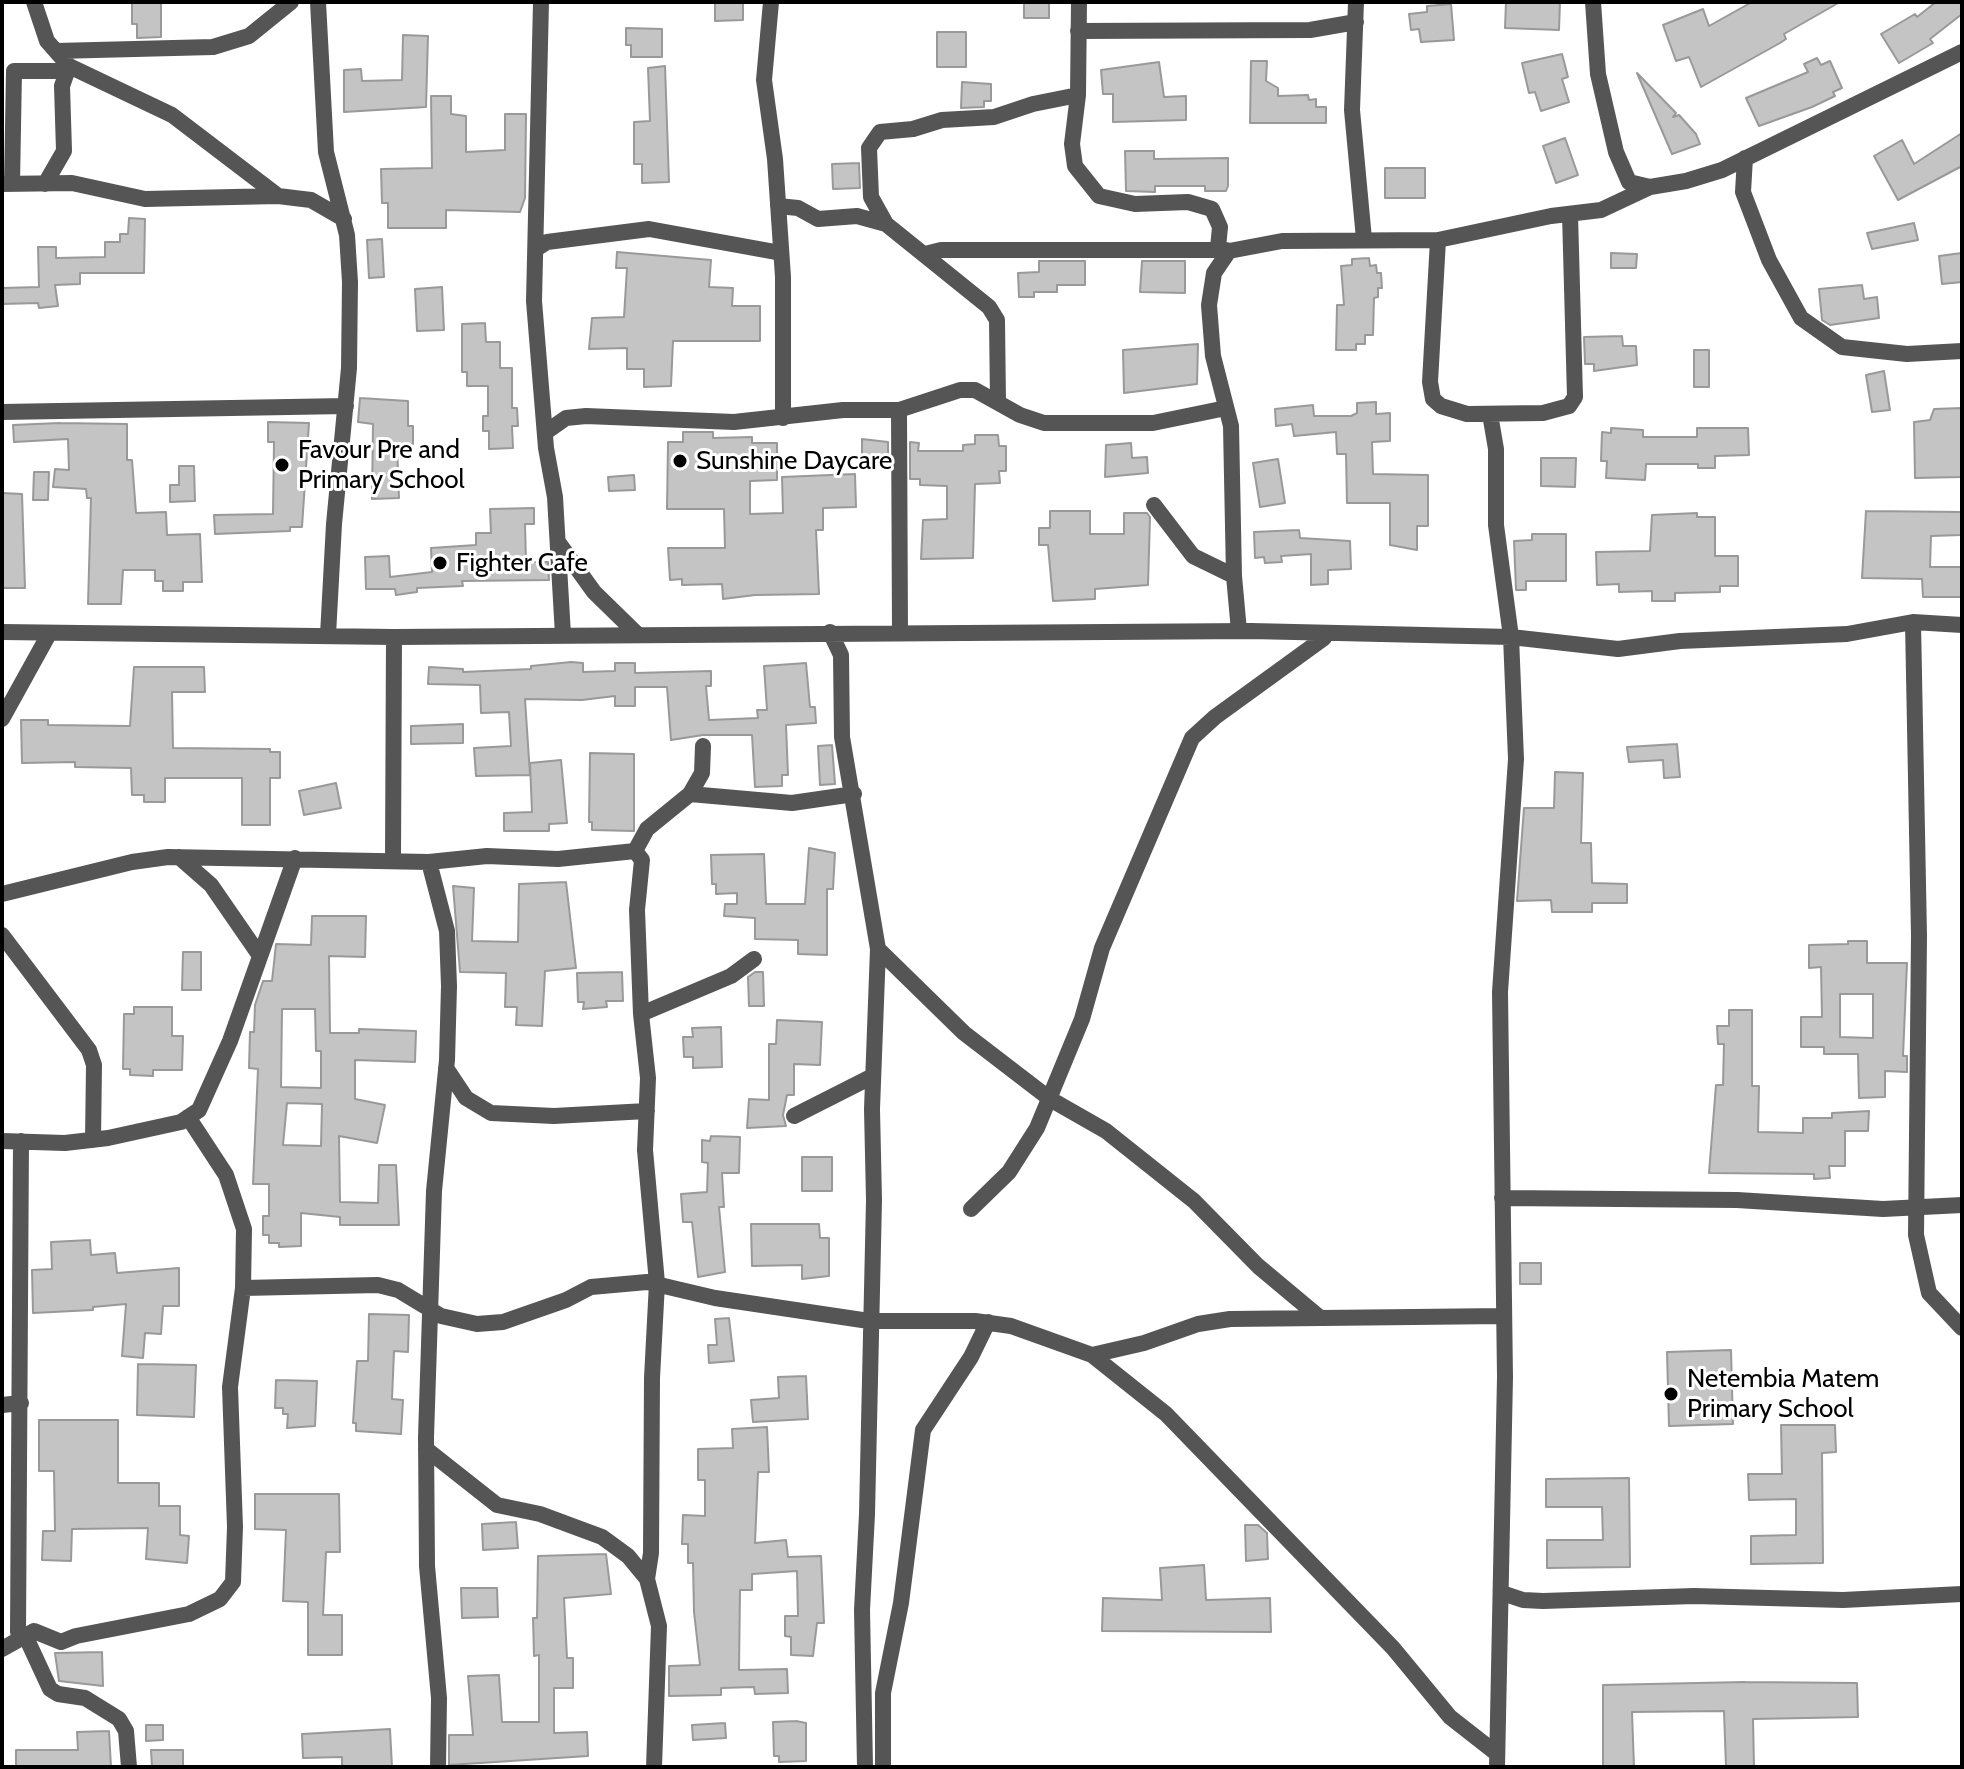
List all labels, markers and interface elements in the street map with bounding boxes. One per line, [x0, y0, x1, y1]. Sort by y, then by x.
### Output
place label: Favour Pre and Primary School [298, 434, 465, 496]
place label: Sunshine Daycare [696, 445, 892, 477]
marker: Sunshine Daycare [671, 452, 689, 470]
marker: Favour Pre and Primary School [273, 456, 291, 474]
place label: Fighter Cafe [456, 547, 588, 579]
marker: Fighter Cafe [431, 554, 449, 572]
place label: Netembia Matem Primary School [1687, 1363, 1879, 1424]
marker: Netembia Matem Primary School [1662, 1385, 1680, 1403]

